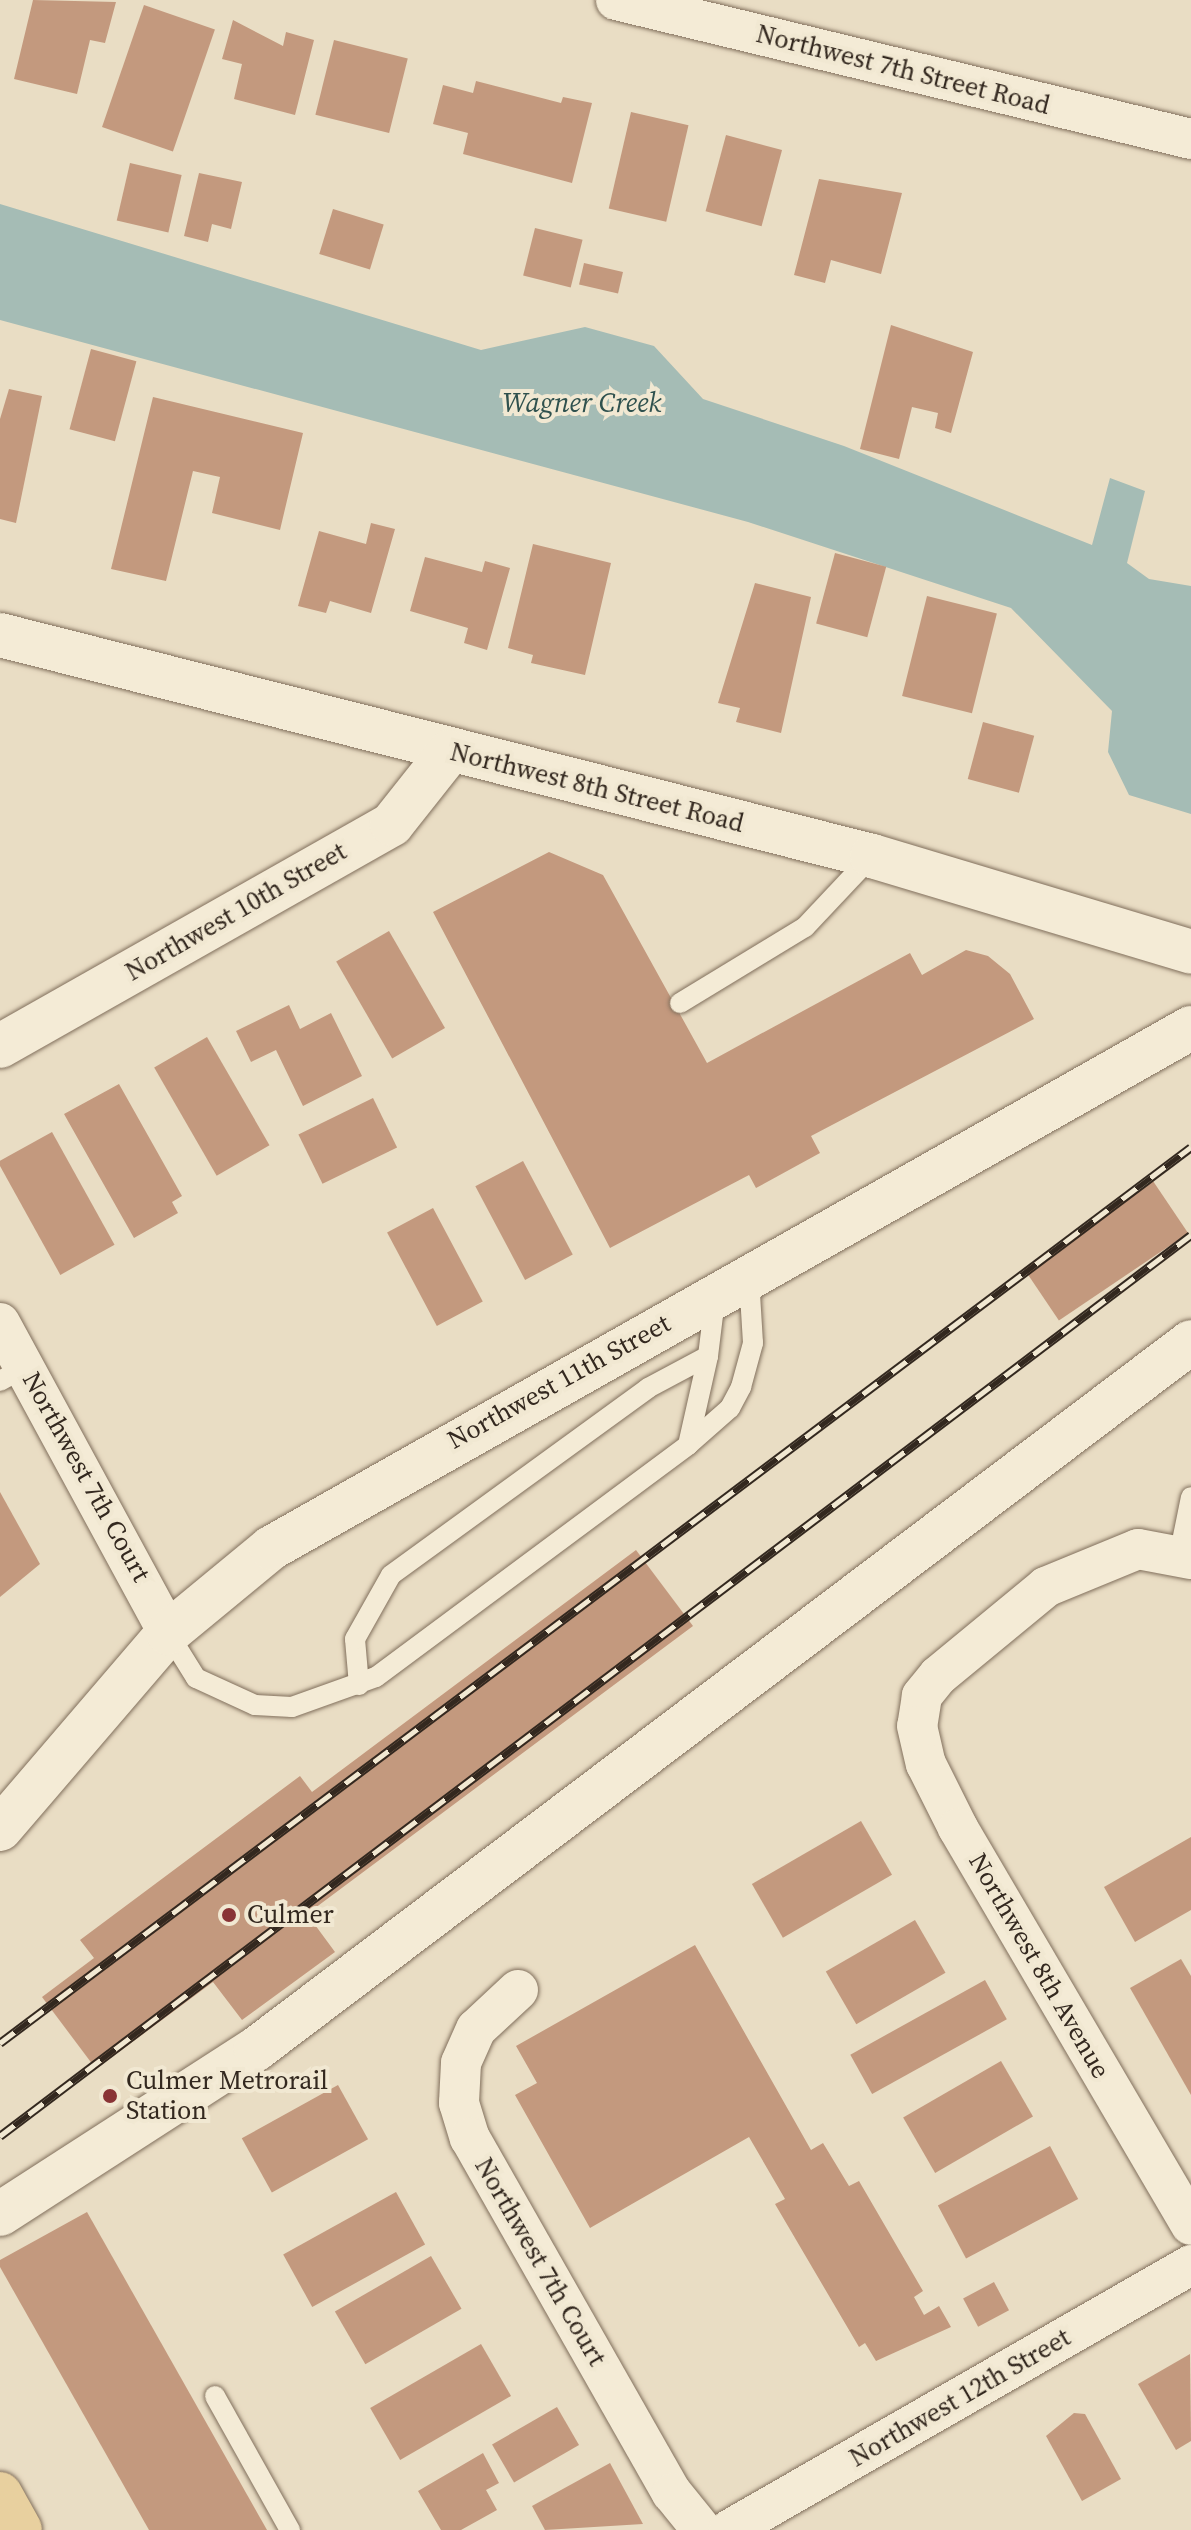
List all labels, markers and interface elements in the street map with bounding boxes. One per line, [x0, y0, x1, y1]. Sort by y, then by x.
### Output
street label: Northwest 7th Street Road [753, 18, 1053, 122]
water label: Wagner Creek [503, 385, 661, 419]
street label: Northwest 8th Street Road [447, 736, 747, 840]
street label: Northwest 10th Street [120, 836, 352, 988]
street label: Northwest 11th Street [442, 1308, 676, 1456]
street label: Northwest 7th Court [15, 1367, 157, 1587]
street label: Northwest 8th Avenue [962, 1848, 1116, 2084]
place label: Culmer [247, 1899, 334, 1931]
marker: Culmer [218, 1904, 240, 1926]
place label: Culmer Metrorail Station [126, 2065, 328, 2126]
marker: Culmer Metrorail Station [101, 2087, 119, 2105]
street label: Northwest 7th Court [468, 2152, 612, 2372]
street label: Northwest 12th Street [844, 2322, 1076, 2474]

